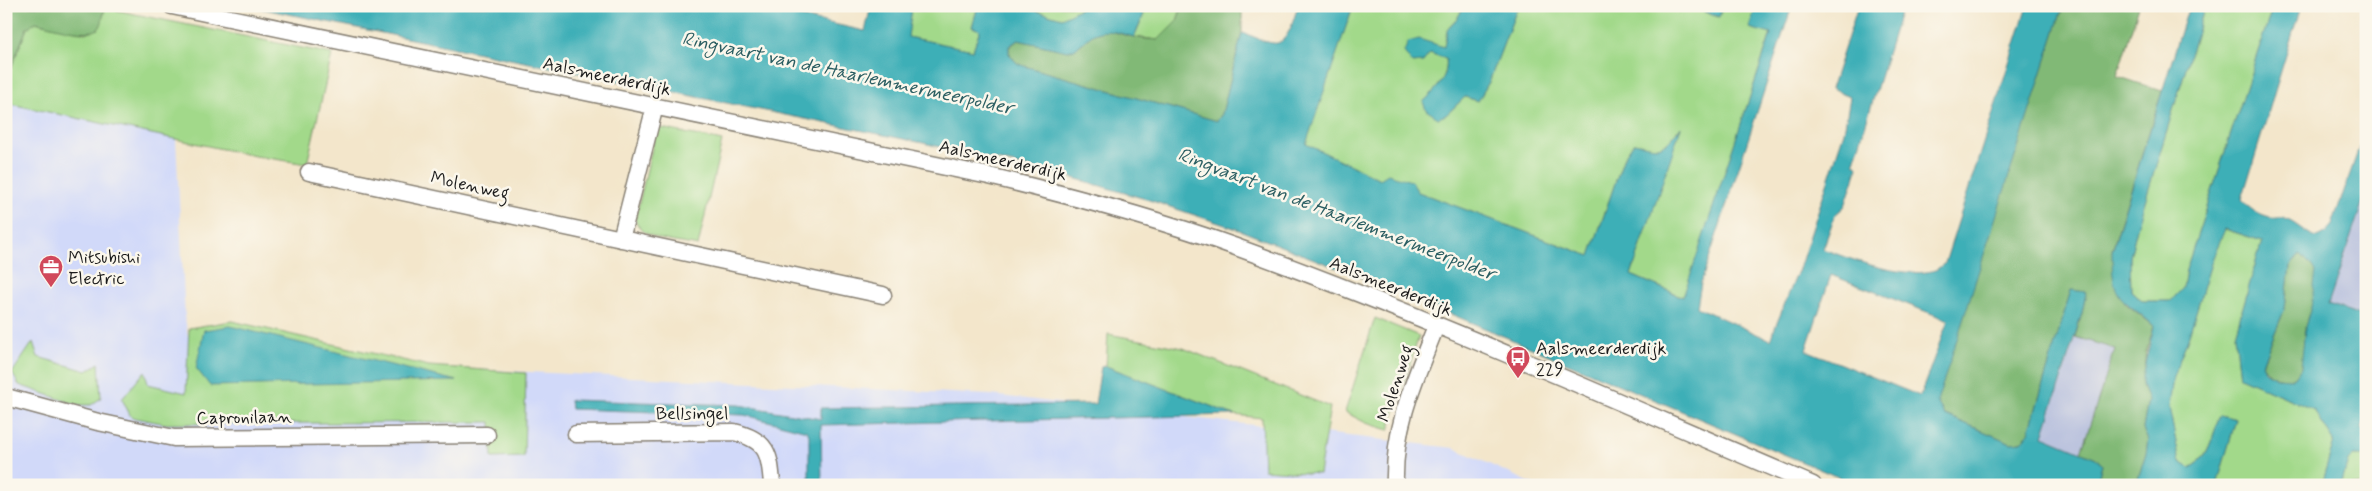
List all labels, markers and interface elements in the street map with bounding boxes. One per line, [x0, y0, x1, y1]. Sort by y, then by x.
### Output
water label: Ringvaart van de Haarlemmermeerpolder [679, 26, 1019, 123]
street label: Aalsmeerderdijk [540, 52, 673, 102]
street label: Aalsmeerderdijk [936, 135, 1069, 187]
water label: Ringvaart van de Haarlemmermeerpolder [1174, 142, 1502, 290]
street label: Molenweg [428, 166, 511, 208]
place label: Mitsubishi Electric [68, 246, 140, 291]
street label: Aalsmeerderdijk [1326, 251, 1456, 323]
office icon: Mitsubishi Electric [38, 254, 64, 288]
place label: Aalsmeerderdijk 229 [1536, 337, 1667, 382]
street label: Molenweg [1372, 342, 1422, 426]
bus stop icon: Aalsmeerderdijk 229 [1505, 345, 1531, 379]
street label: Bellsingel [656, 402, 728, 427]
street label: Capronilaan [196, 405, 292, 431]

